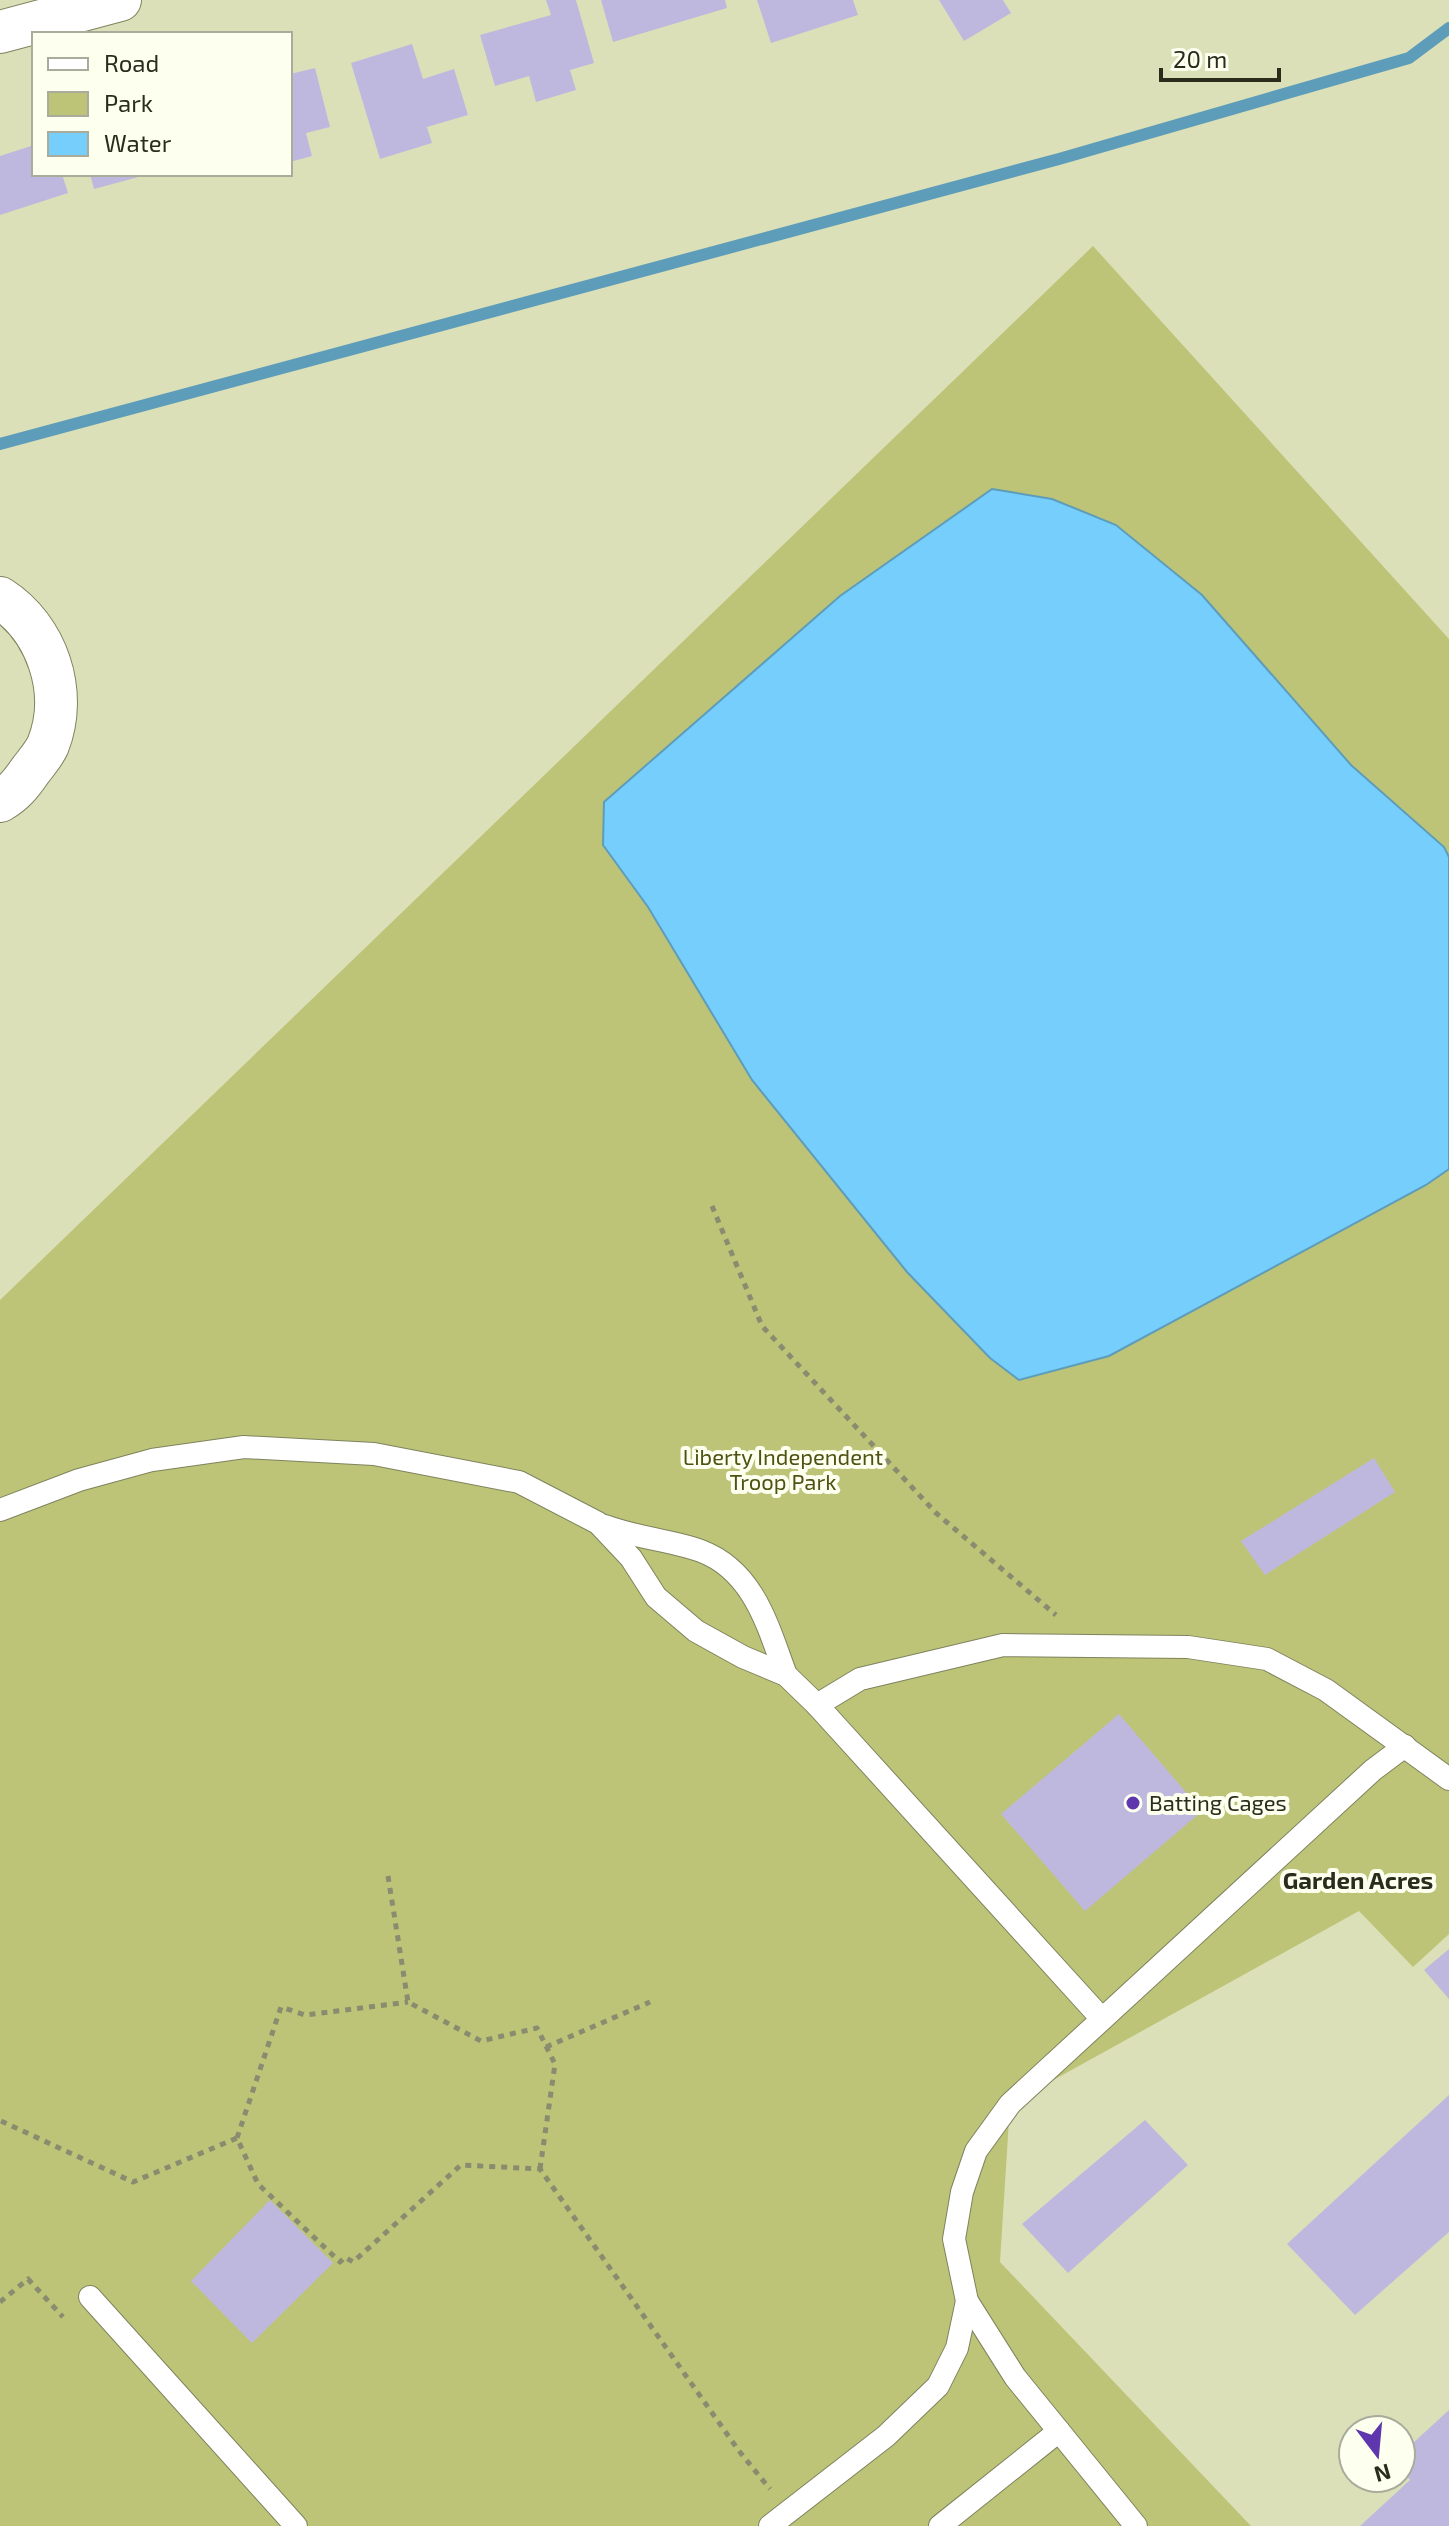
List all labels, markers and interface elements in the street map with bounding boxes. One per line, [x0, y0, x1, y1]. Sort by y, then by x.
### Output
legend [32, 32, 292, 176]
scale bar [1161, 32, 1279, 82]
text: 20 m [1173, 44, 1227, 73]
text: Road [104, 48, 159, 77]
text: Park [104, 88, 153, 117]
text: Water [104, 128, 172, 157]
park label: Liberty Independent Troop Park [683, 1443, 883, 1494]
place label: Batting Cages [1149, 1789, 1287, 1815]
marker: Batting Cages [1124, 1794, 1142, 1812]
district label: Garden Acres [1283, 1865, 1433, 1894]
north arrow [1337, 2414, 1417, 2494]
text: N [1372, 2460, 1394, 2489]

